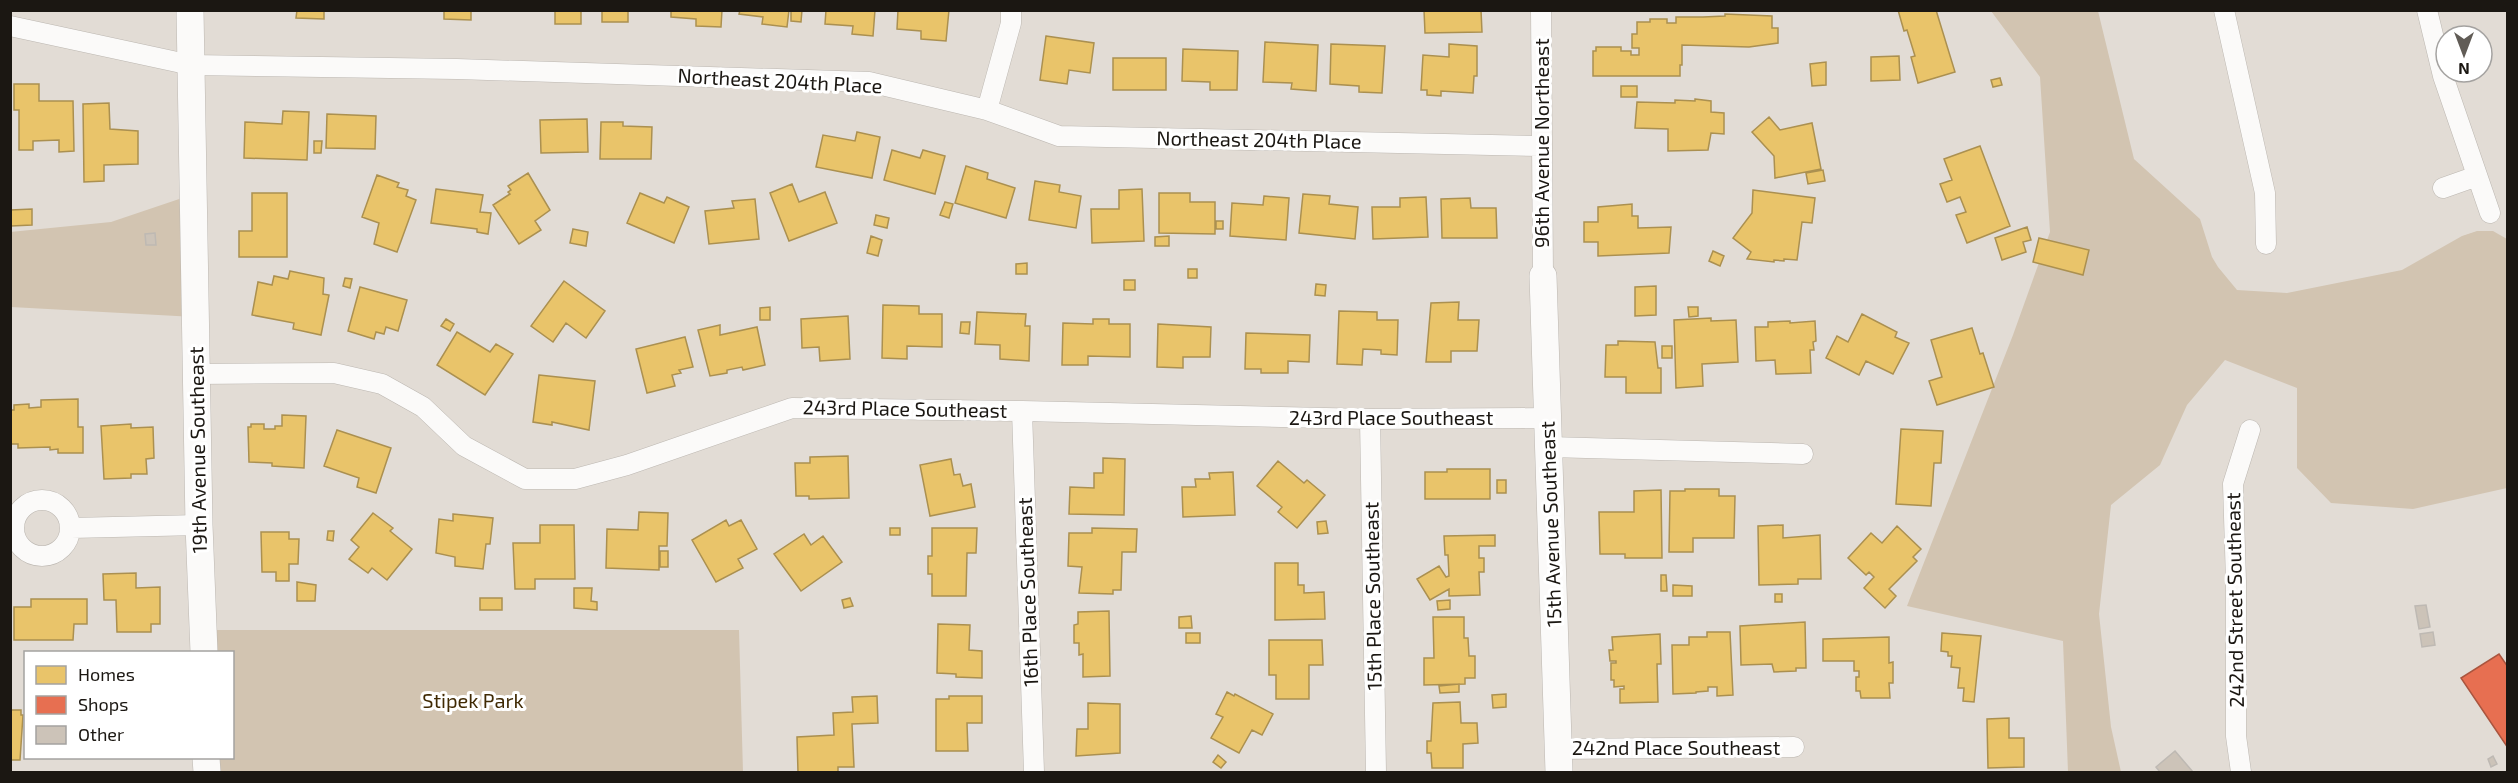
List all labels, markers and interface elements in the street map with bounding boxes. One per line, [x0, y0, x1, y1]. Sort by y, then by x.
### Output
north arrow [2434, 24, 2494, 84]
street label: 96th Avenue Northeast [1529, 38, 1553, 248]
text: N [2458, 60, 2470, 79]
street label: Northeast 204th Place [677, 63, 883, 97]
street label: Northeast 204th Place [1156, 125, 1362, 153]
street label: 19th Avenue Southeast [183, 346, 211, 554]
street label: 243rd Place Southeast [802, 394, 1008, 422]
street label: 243rd Place Southeast [1289, 405, 1494, 429]
street label: 15th Avenue Southeast [1534, 420, 1566, 627]
street label: 242nd Street Southeast [2220, 492, 2248, 708]
street label: 16th Place Southeast [1012, 497, 1042, 687]
street label: 15th Place Southeast [1358, 501, 1386, 691]
legend [24, 651, 234, 759]
text: Homes [78, 663, 135, 685]
park label: Stipek Park [422, 688, 524, 712]
text: Shops [78, 693, 128, 715]
text: Other [78, 723, 124, 745]
street label: 242nd Place Southeast [1572, 735, 1781, 759]

